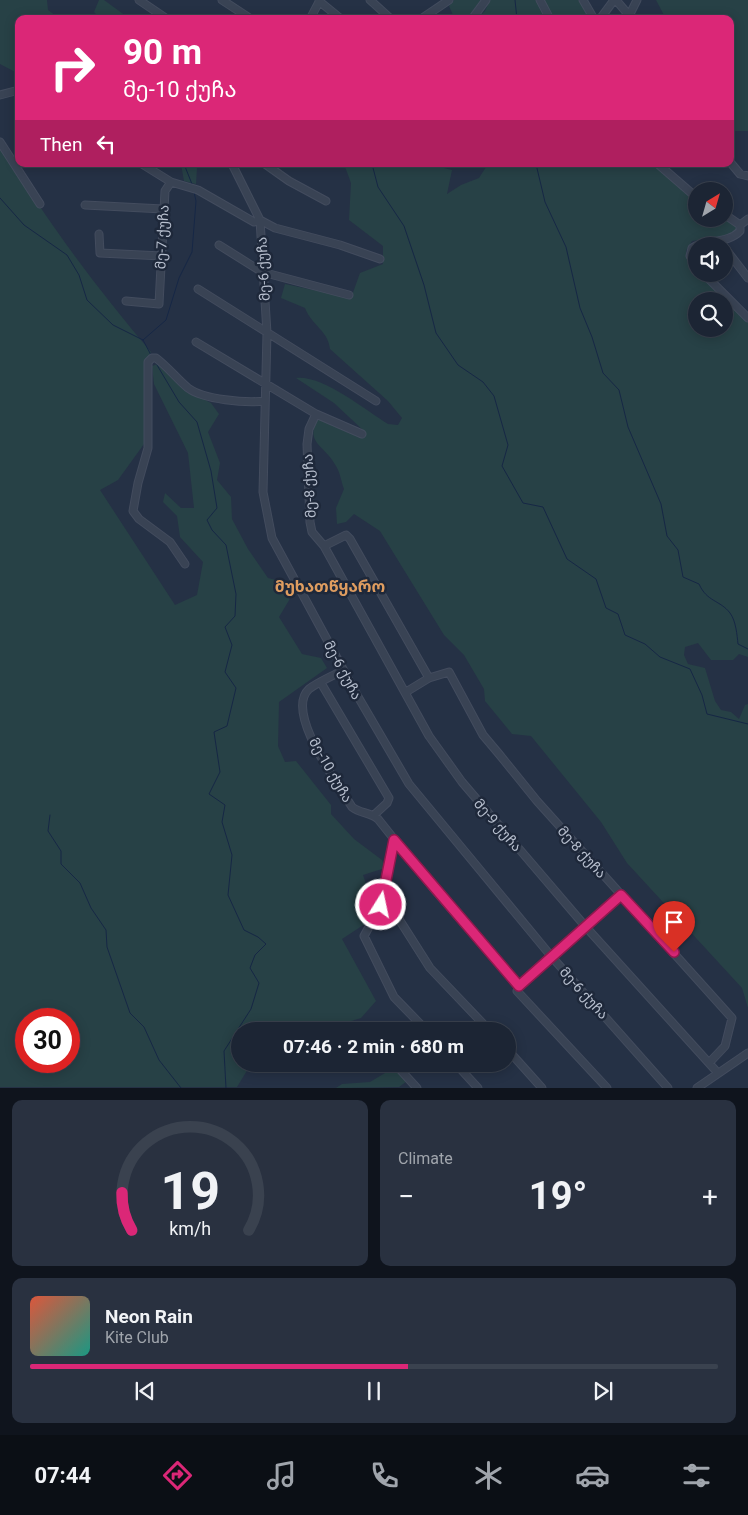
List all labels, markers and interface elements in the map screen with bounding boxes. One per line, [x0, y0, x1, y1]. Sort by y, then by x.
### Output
text: 90 m [123, 32, 202, 73]
icon: right [40, 35, 105, 100]
text: მე-10 ქუჩა [123, 77, 236, 102]
icon: left [92, 130, 120, 158]
text: Then [40, 133, 82, 156]
north arrow [688, 182, 732, 228]
map controls [688, 182, 733, 337]
street label: მე-7 ქუჩა [152, 204, 173, 270]
street label: მე-6 ქუჩა [253, 236, 274, 302]
button: sound [688, 237, 733, 282]
button: search [688, 292, 733, 337]
street label: მე-8 ქუჩა [299, 453, 320, 519]
district label: მუხათწყარო [275, 577, 385, 596]
street label: მე-6 ქუჩა [320, 638, 365, 703]
street label: მე-10 ქუჩა [305, 735, 356, 806]
street label: მე-9 ქუჩა [470, 795, 525, 855]
street label: მე-8 ქუჩა [554, 823, 609, 882]
position arrow [354, 878, 406, 930]
pin [653, 901, 695, 952]
icon: arrive [660, 908, 688, 936]
street label: მე-6 ქუჩა [556, 964, 611, 1023]
speed limit sign: 30 [15, 1008, 80, 1073]
text: 07:46 · 2 min · 680 m [283, 1035, 464, 1058]
text: Climate [398, 1149, 453, 1168]
text: 19 [160, 1161, 220, 1222]
text: 19° [529, 1174, 587, 1218]
text: − [398, 1180, 414, 1213]
text: + [702, 1180, 718, 1213]
text: km/h [169, 1218, 211, 1239]
text: Neon Rain [105, 1305, 193, 1328]
text: Kite Club [105, 1328, 169, 1347]
icon: previous [131, 1377, 159, 1405]
icon: pause [360, 1377, 388, 1405]
icon: next [589, 1377, 617, 1405]
icon: directions [160, 1458, 195, 1493]
icon: music [264, 1458, 299, 1493]
icon: phone [367, 1458, 402, 1493]
icon: climate [471, 1458, 506, 1493]
icon: car [575, 1458, 610, 1493]
icon: filters [679, 1458, 714, 1493]
text: 07:44 [34, 1463, 91, 1488]

